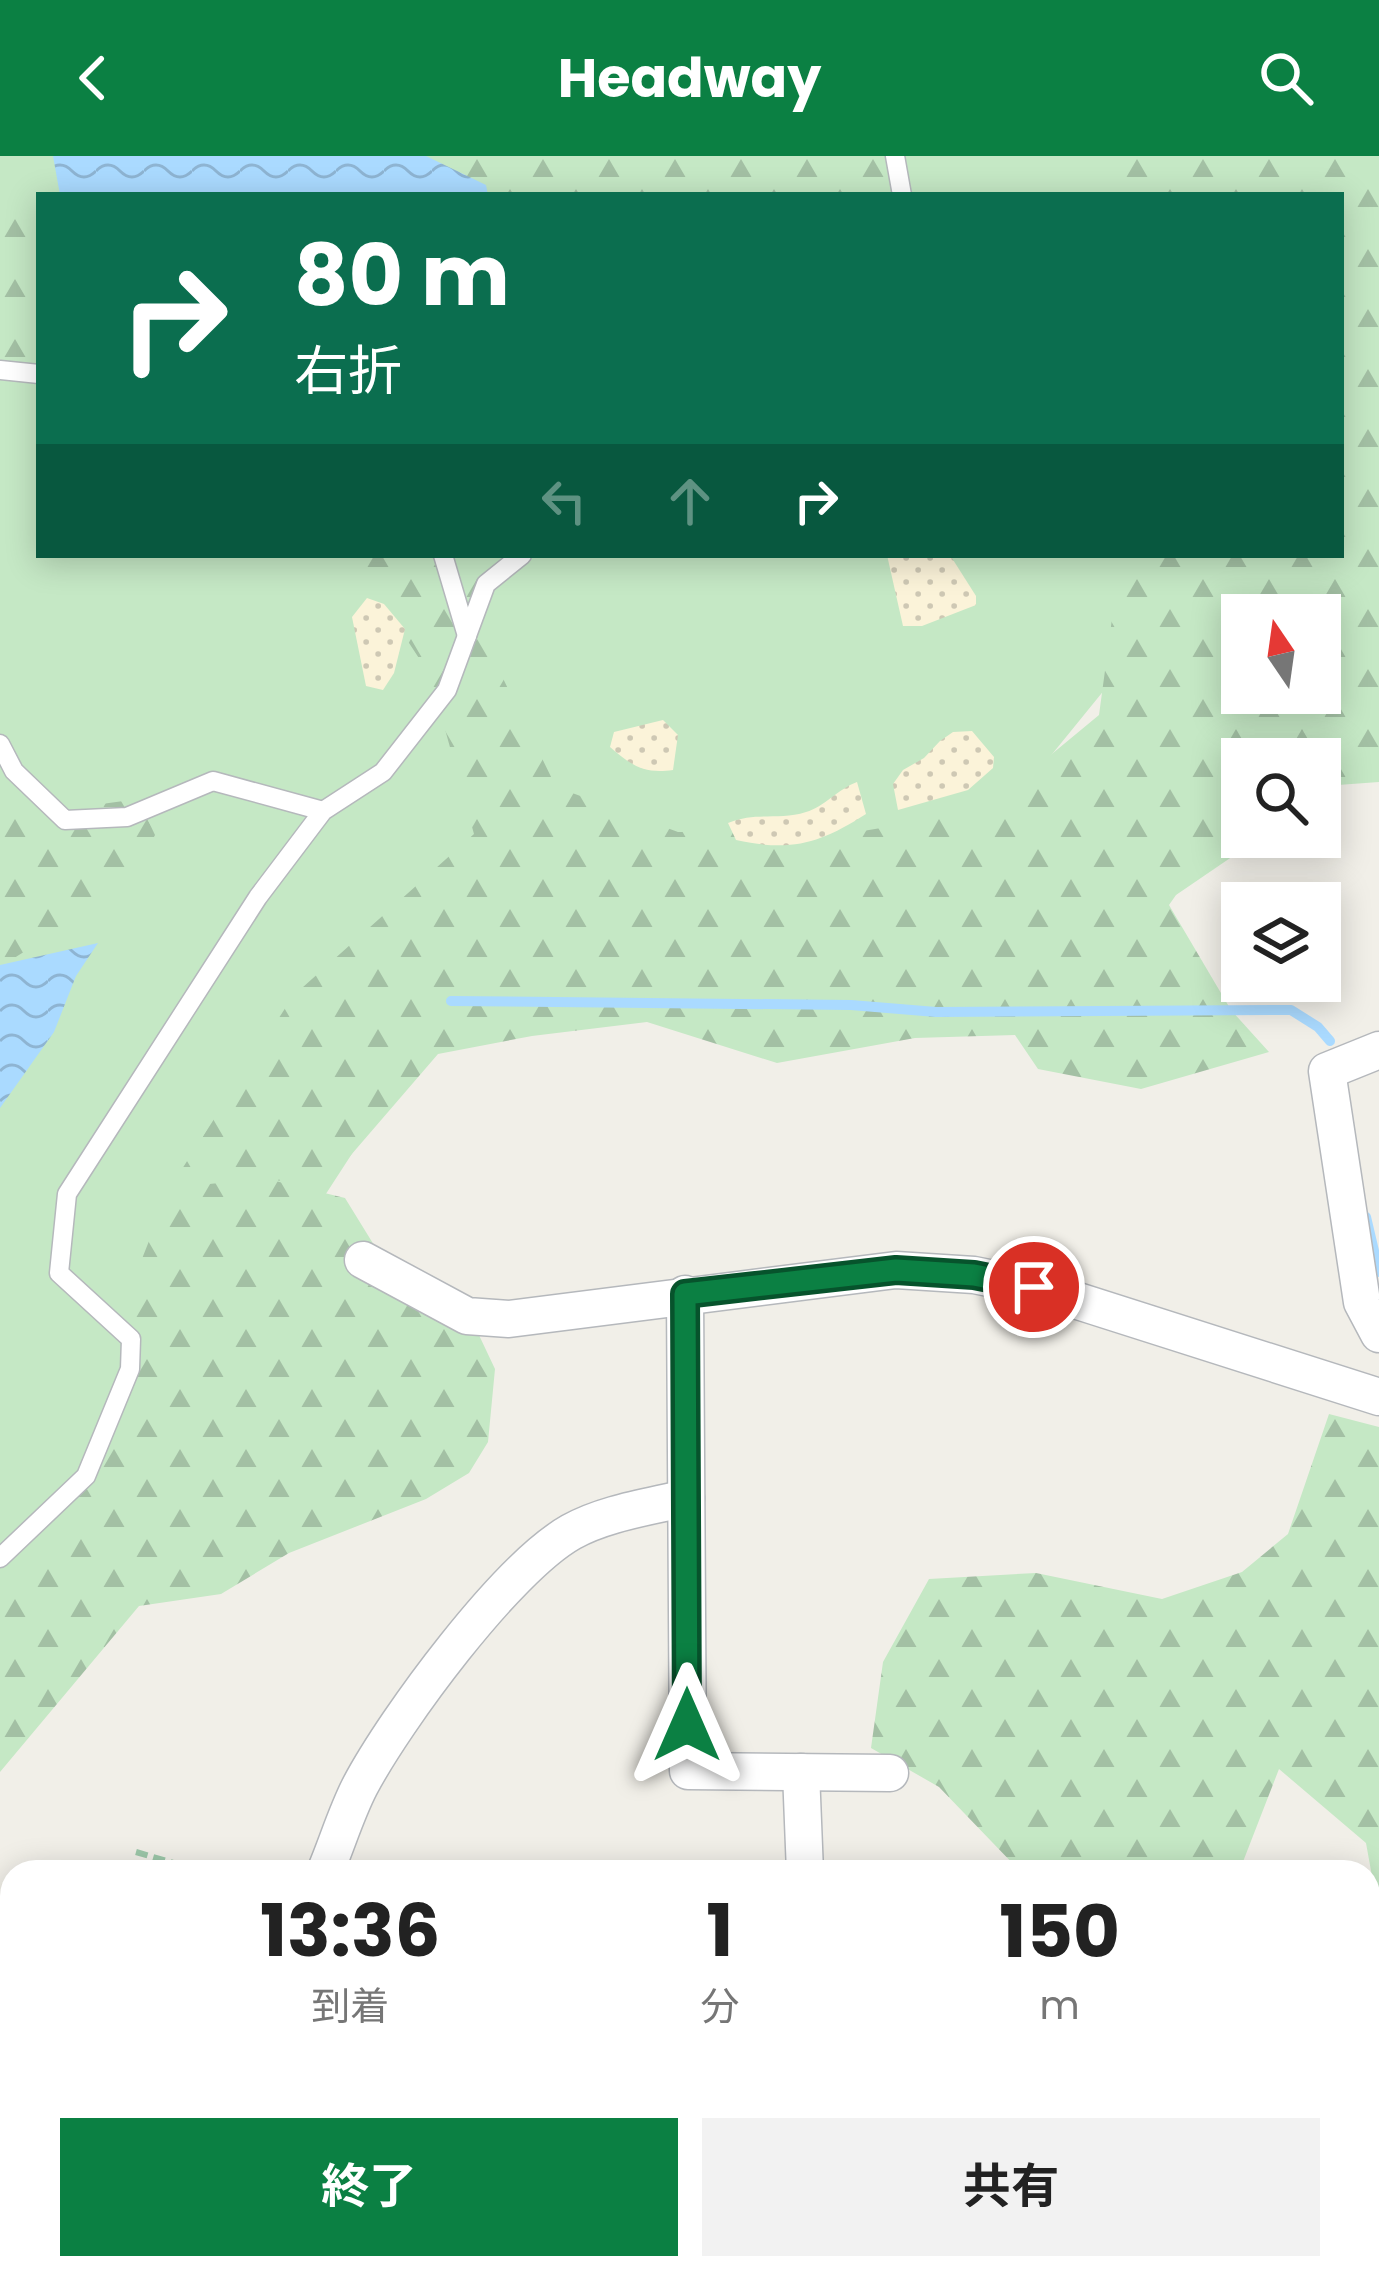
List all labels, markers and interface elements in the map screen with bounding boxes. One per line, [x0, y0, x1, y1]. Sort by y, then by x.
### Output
text: Headway [558, 40, 821, 116]
icon: back [60, 45, 126, 111]
icon: search [1253, 45, 1319, 111]
text: 80 m [294, 217, 510, 334]
icon: right [96, 240, 252, 396]
text: 右折 [294, 333, 402, 409]
icon: left [531, 468, 597, 534]
icon: ahead [657, 468, 723, 534]
icon: right [783, 468, 849, 534]
north arrow [1221, 594, 1341, 714]
map controls [1221, 594, 1341, 1002]
button: search [1221, 738, 1341, 858]
button: layers [1221, 882, 1341, 1002]
pin [983, 1236, 1085, 1338]
icon: arrive [1001, 1254, 1067, 1320]
position arrow [624, 1662, 750, 1788]
text: 13:36 [260, 1880, 440, 1981]
text: 1 [706, 1880, 733, 1981]
text: 150 [999, 1881, 1120, 1982]
text: m [1040, 1978, 1080, 2033]
text: 到着 [311, 1979, 389, 2034]
text: 分 [700, 1979, 739, 2034]
button: 終了 [60, 2118, 678, 2256]
button: 共有 [702, 2118, 1320, 2256]

